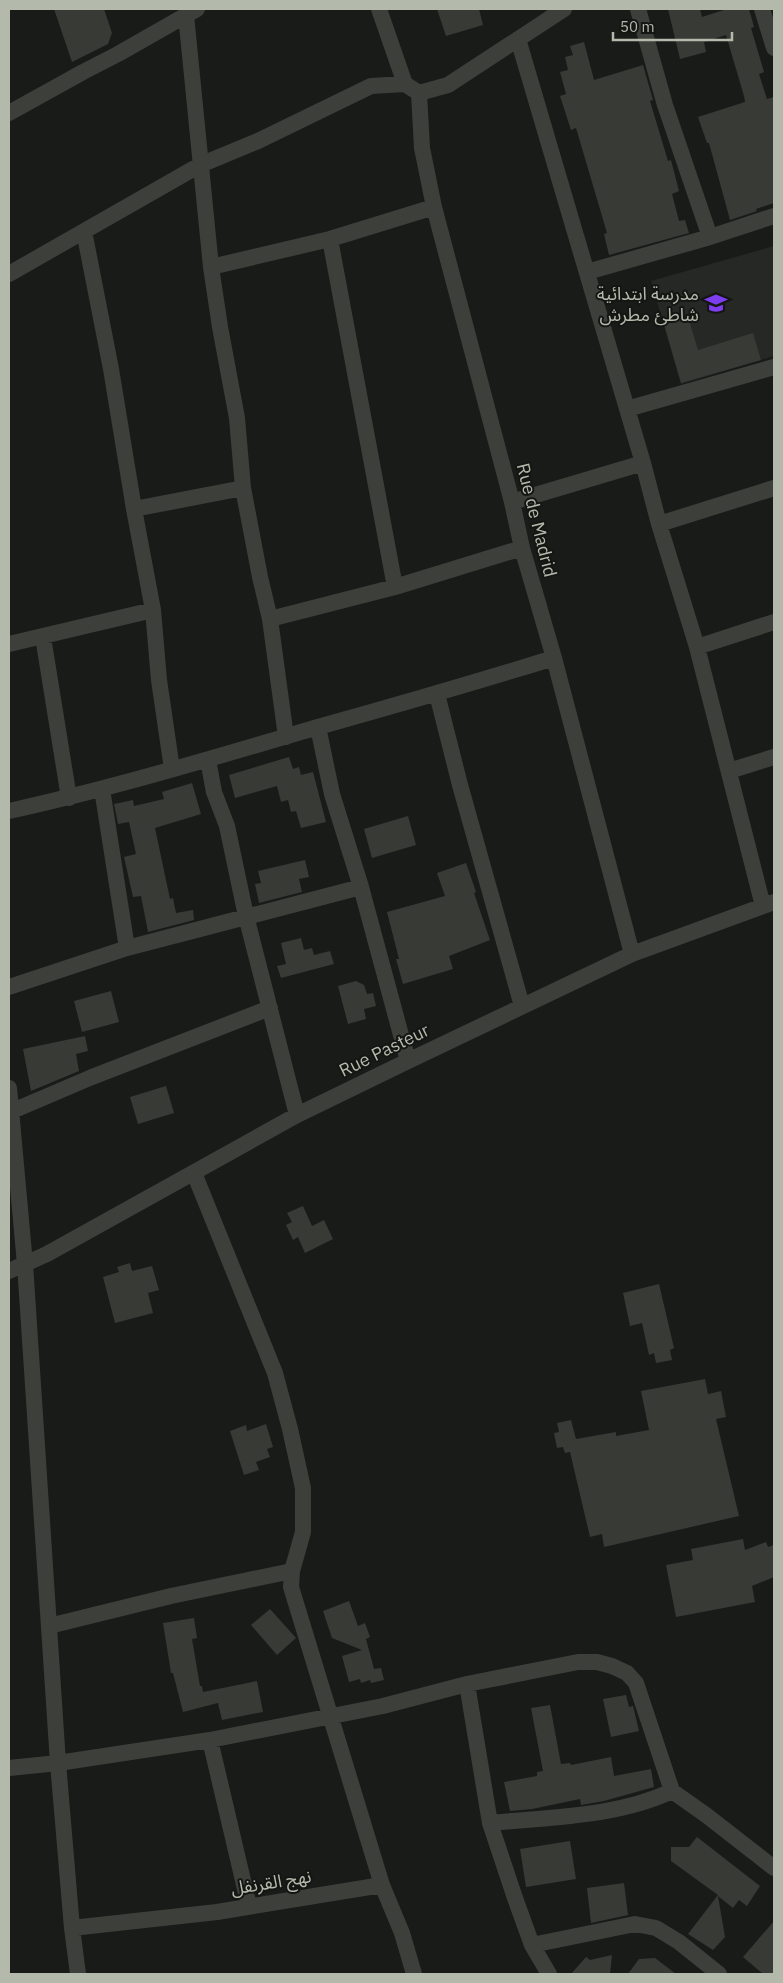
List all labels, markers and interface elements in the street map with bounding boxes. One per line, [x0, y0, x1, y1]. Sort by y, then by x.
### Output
scale bar [613, 10, 732, 42]
text: 50 m [620, 17, 655, 36]
place label: مدرسة ابتدائية شاطئ مطرش [597, 282, 699, 326]
school or university icon: مدرسة ابتدائية شاطئ مطرش [703, 290, 729, 316]
street label: Rue de Madrid [512, 461, 562, 579]
street label: Rue Pasteur [335, 1018, 433, 1082]
street label: نهج القرنفل [229, 1864, 313, 1902]

